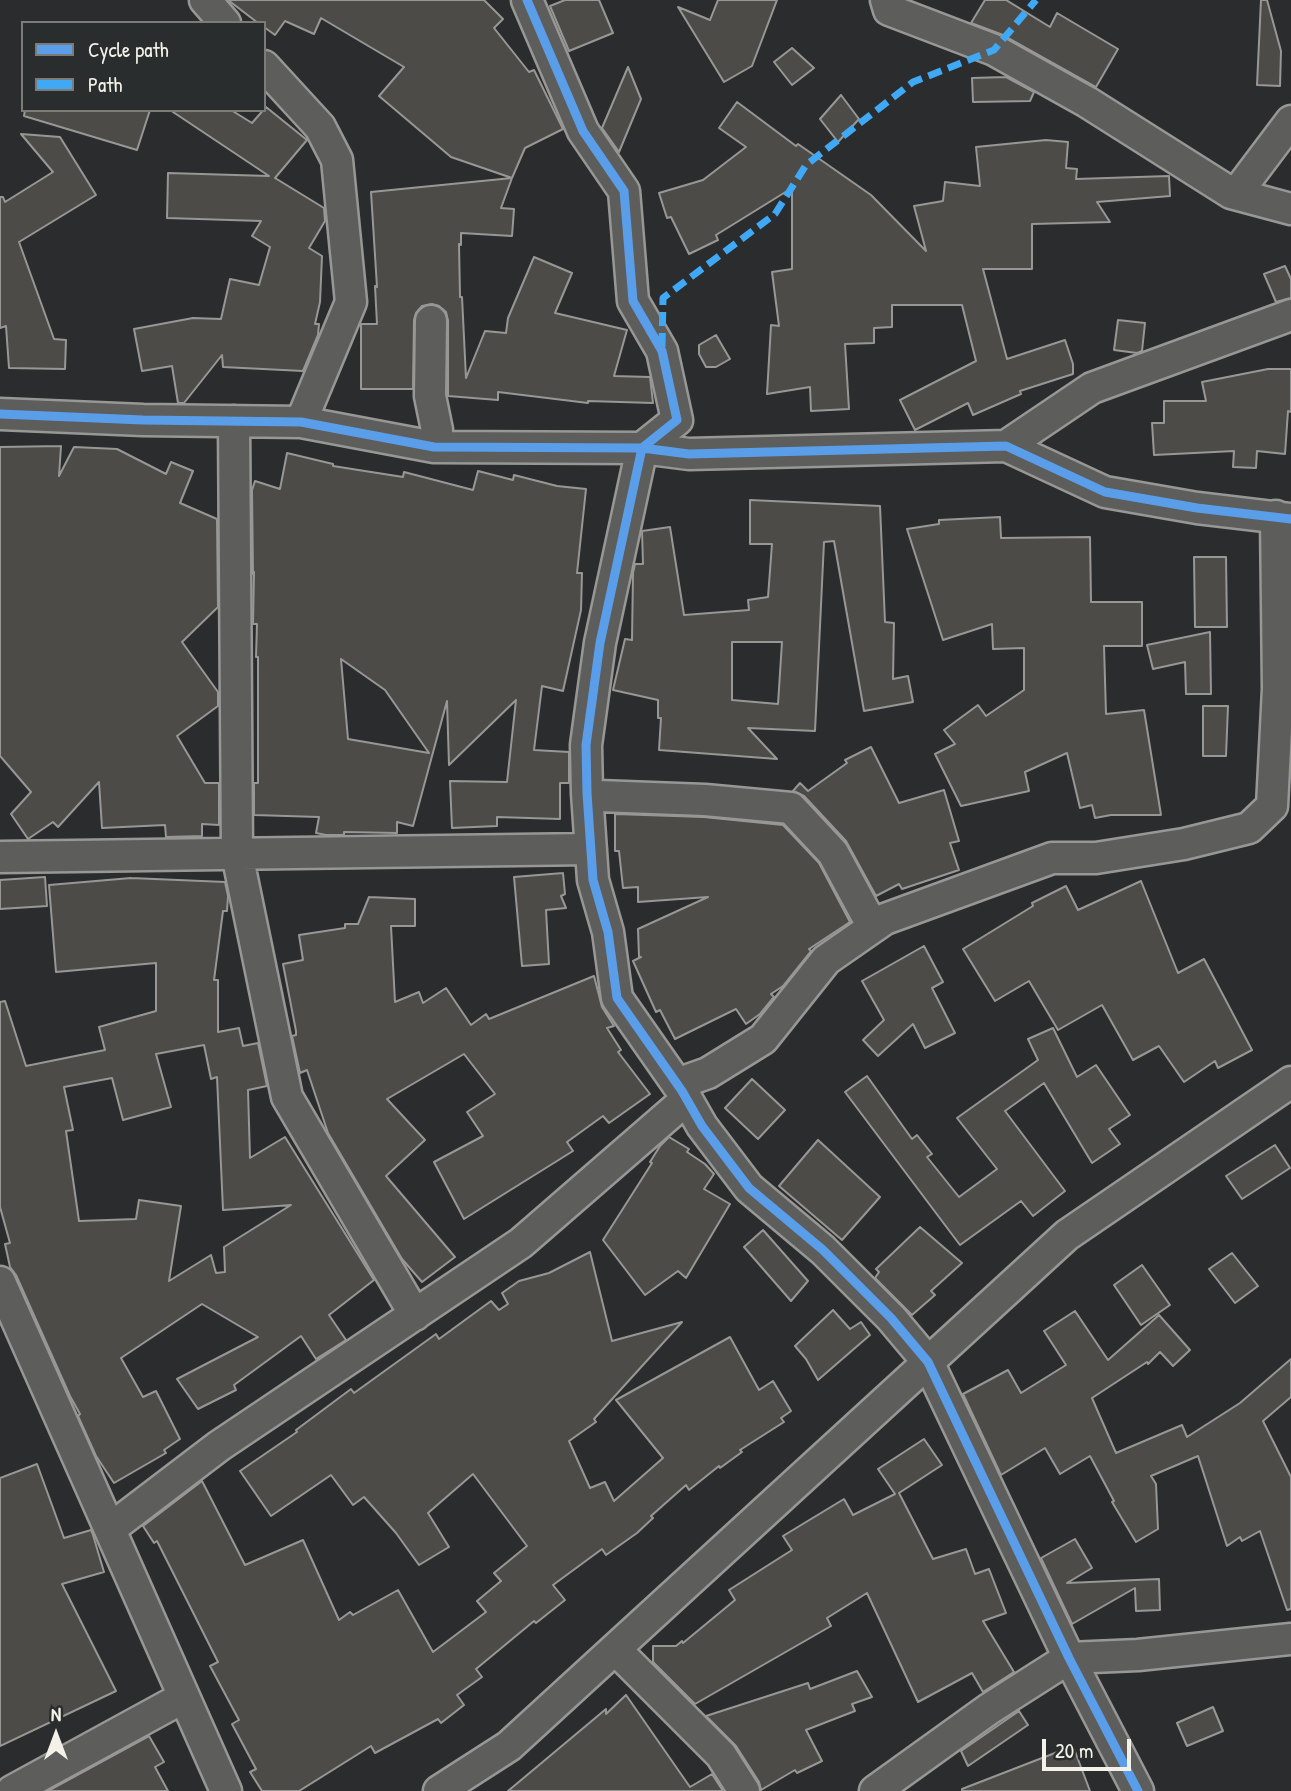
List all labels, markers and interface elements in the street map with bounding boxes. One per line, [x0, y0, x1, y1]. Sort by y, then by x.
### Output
legend [21, 21, 266, 112]
text: Cycle path [88, 35, 169, 64]
text: Path [88, 70, 122, 99]
north arrow [21, 1700, 91, 1770]
text: N [51, 1701, 61, 1727]
scale bar [1046, 1724, 1135, 1768]
text: 20 m [1055, 1736, 1093, 1765]

